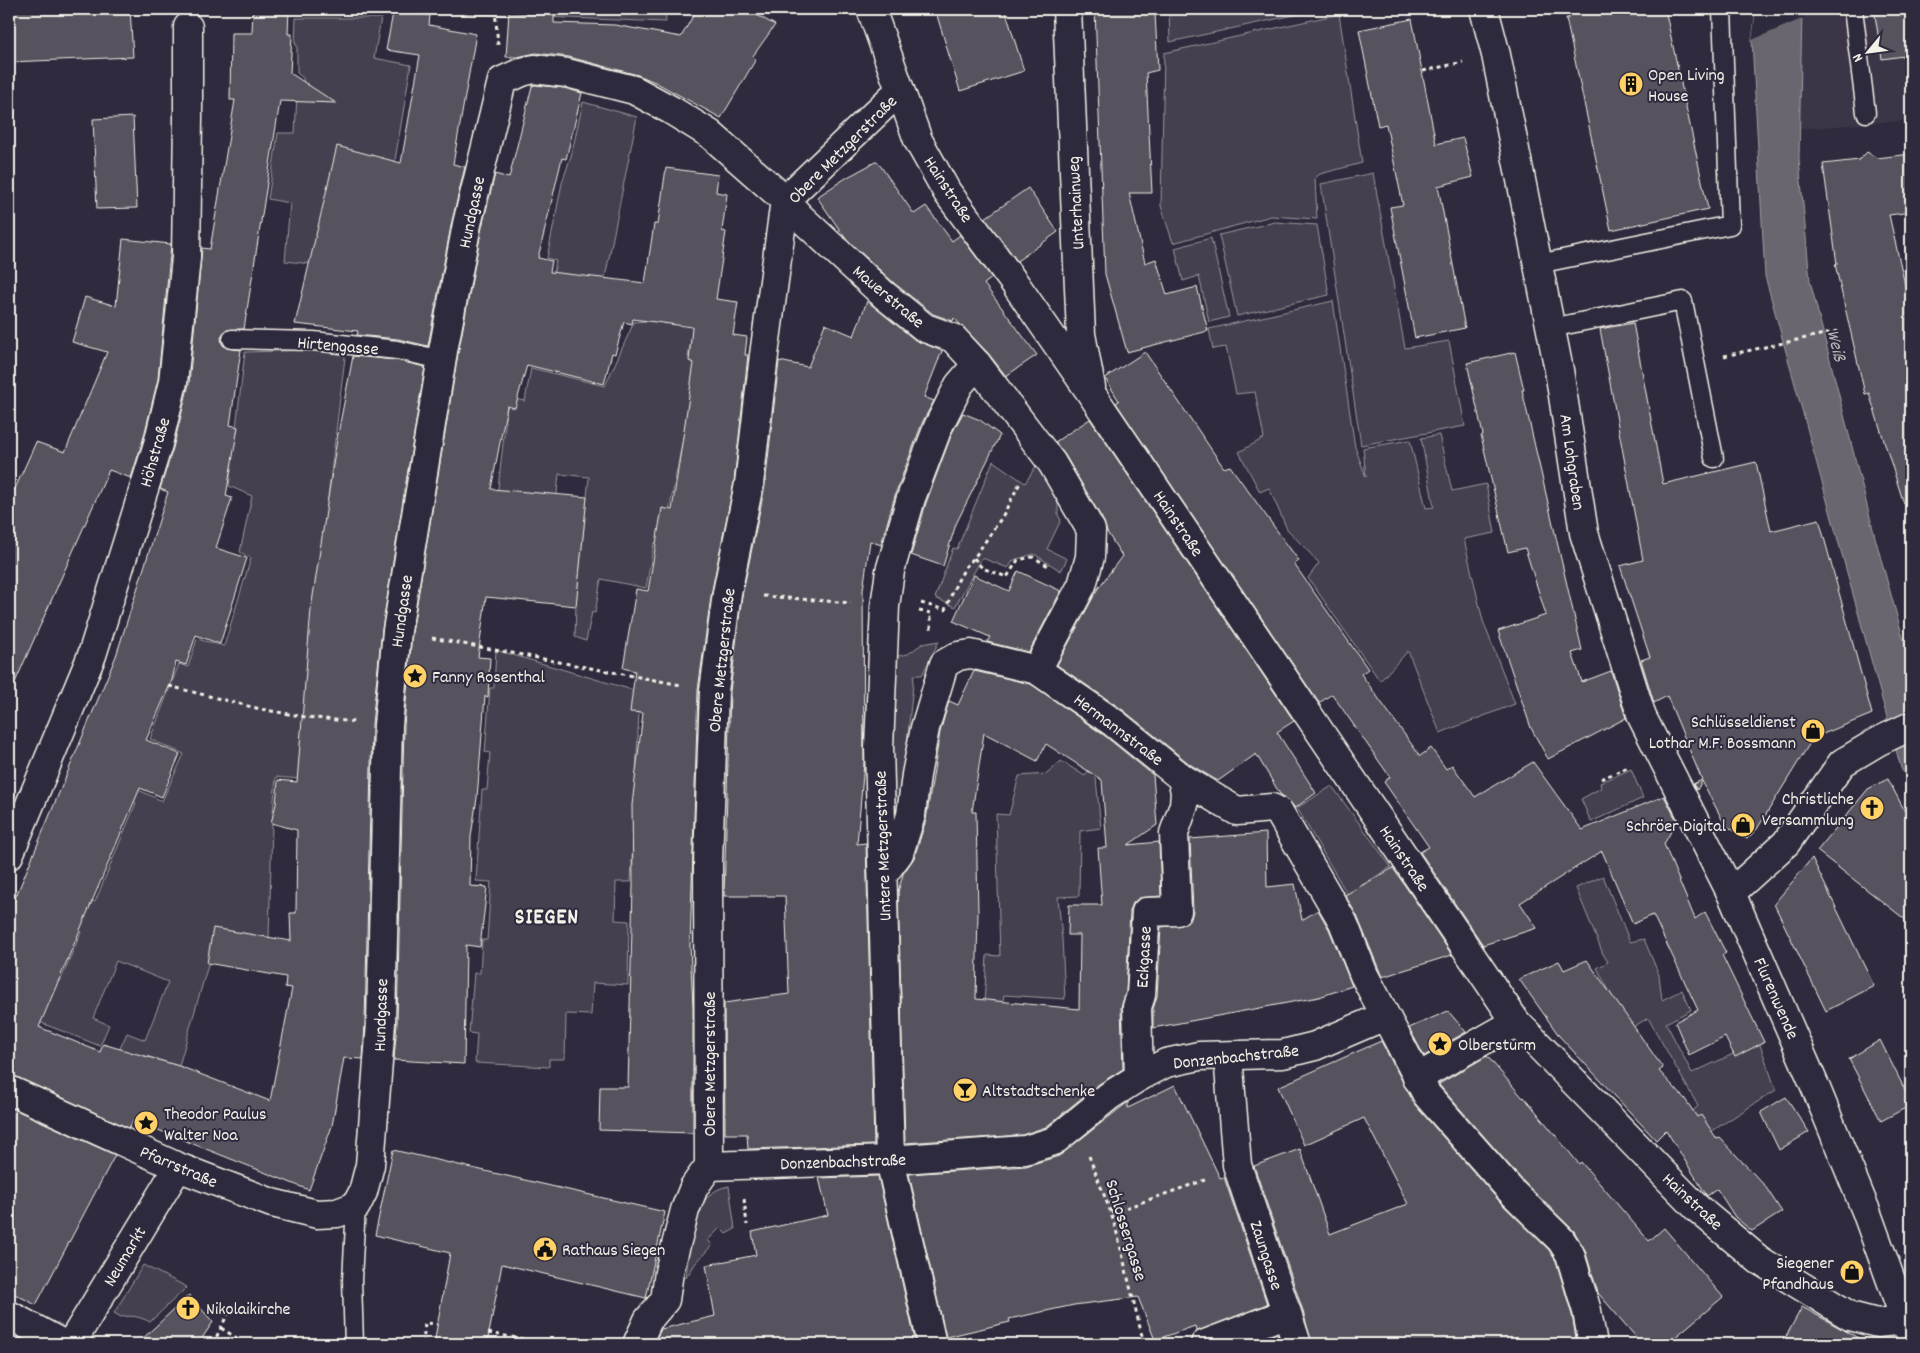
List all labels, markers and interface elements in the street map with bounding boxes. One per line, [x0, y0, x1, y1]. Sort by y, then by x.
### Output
north arrow [1842, 28, 1892, 78]
text: N [1848, 49, 1869, 65]
place label: Open Living House [1648, 64, 1725, 110]
building icon: Open Living House [1618, 71, 1644, 97]
street label: Obere Metzgerstraße [784, 91, 904, 211]
street label: Hainstraße [916, 152, 978, 229]
street label: Unterhainweg [1063, 155, 1092, 250]
street label: Hundgasse [454, 174, 493, 251]
street label: Mauerstraße [846, 260, 929, 336]
water label: Weiß [1818, 327, 1852, 365]
street label: Hirtengasse [296, 331, 380, 364]
street label: Am Lohgraben [1551, 413, 1590, 512]
street label: Höhstraße [135, 415, 178, 490]
street label: Hainstraße [1146, 486, 1208, 563]
street label: Hundgasse [386, 573, 421, 649]
street label: Obere Metzgerstraße [703, 587, 744, 734]
place icon: Fanny Rosenthal [402, 663, 428, 689]
place label: Fanny Rosenthal [432, 666, 545, 691]
street label: Hermannstraße [1067, 689, 1168, 773]
place label: Schlüsseldienst Lothar M.F. Bossmann [1649, 711, 1796, 757]
shop icon: Schlüsseldienst Lothar M.F. Bossmann [1800, 718, 1826, 744]
street label: Untere Metzgerstraße [869, 770, 900, 922]
place label: Christliche Versammlung [1762, 788, 1854, 834]
church icon: Christliche Versammlung [1859, 795, 1885, 821]
shop icon: Schröer Digital [1730, 812, 1756, 838]
place label: Schröer Digital [1626, 815, 1727, 840]
street label: Hainstraße [1372, 821, 1434, 898]
district label: SIEGEN [515, 903, 579, 934]
street label: Eckgasse [1131, 925, 1160, 989]
street label: Flurenwende [1746, 954, 1804, 1044]
street label: Hundgasse [369, 978, 396, 1052]
street label: Obere Metzgerstraße [699, 991, 724, 1137]
place icon: Olbersturm [1427, 1031, 1453, 1057]
place label: Olbersturm [1458, 1034, 1536, 1059]
street label: Donzenbachstraße [1172, 1039, 1300, 1078]
bar icon: Altstadtschenke [952, 1077, 978, 1103]
place label: Altstadtschenke [982, 1080, 1095, 1105]
place label: Theodor Paulus Walter Noa [164, 1103, 267, 1149]
place icon: Theodor Paulus Walter Noa [133, 1110, 159, 1136]
street label: Pfarrstraße [135, 1141, 221, 1196]
street label: Donzenbachstraße [780, 1149, 907, 1178]
street label: Hainstraße [1655, 1168, 1727, 1238]
street label: Schlossergasse [1097, 1177, 1152, 1285]
street label: Zaungasse [1242, 1218, 1288, 1294]
street label: Neumarkt [98, 1222, 154, 1292]
public building icon: Rathaus Siegen [532, 1236, 558, 1262]
place label: Rathaus Siegen [562, 1239, 665, 1264]
place label: Siegener Pfandhaus [1762, 1252, 1834, 1298]
shop icon: Siegener Pfandhaus [1839, 1259, 1865, 1285]
church icon: Nikolaikirche [175, 1295, 201, 1321]
place label: Nikolaikirche [206, 1298, 290, 1323]

